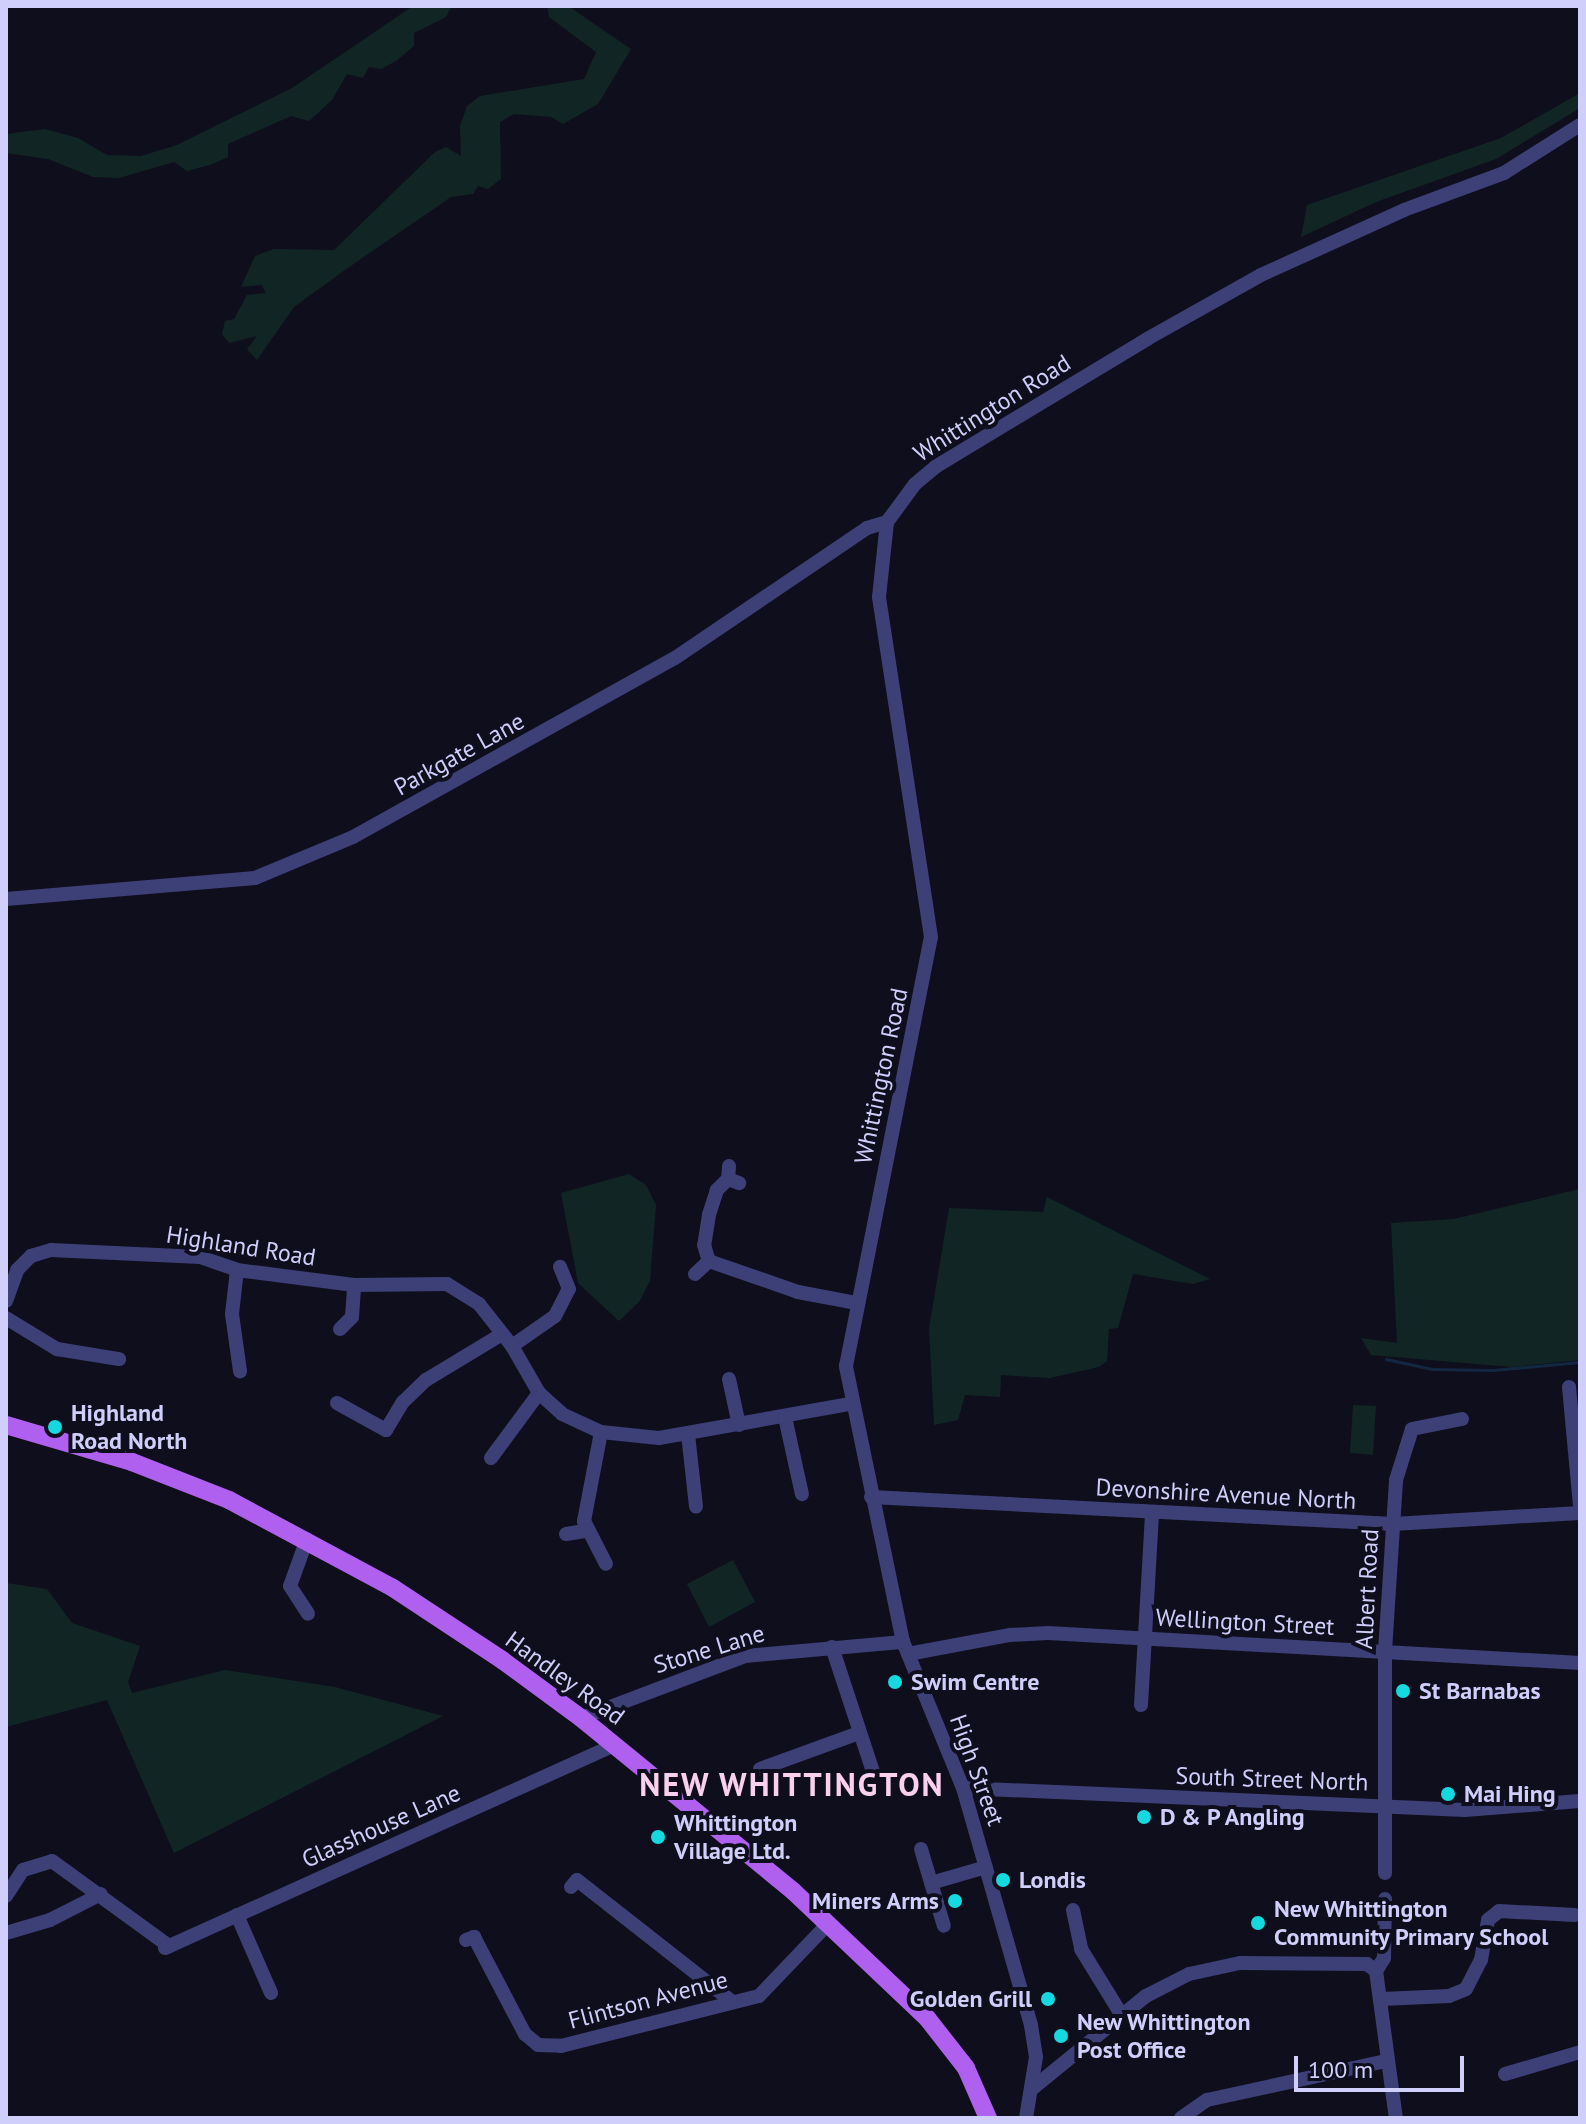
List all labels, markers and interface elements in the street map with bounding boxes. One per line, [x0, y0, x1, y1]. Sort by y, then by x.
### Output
street label: Whittington Road [908, 348, 1076, 468]
street label: Parkgate Lane [389, 706, 529, 802]
street label: Whittington Road [848, 985, 914, 1167]
street label: Highland Road [164, 1220, 318, 1272]
place label: Highland Road North [71, 1399, 187, 1455]
marker: Highland Road North [46, 1418, 64, 1436]
street label: Devonshire Avenue North [1095, 1473, 1357, 1515]
street label: Albert Road [1349, 1528, 1385, 1650]
street label: Wellington Street [1155, 1603, 1335, 1641]
street label: Stone Lane [650, 1619, 768, 1679]
street label: Handley Road [499, 1625, 631, 1731]
place label: Swim Centre [911, 1668, 1040, 1696]
marker: Swim Centre [886, 1673, 904, 1691]
place label: St Barnabas [1419, 1677, 1541, 1705]
marker: St Barnabas [1394, 1682, 1412, 1700]
street label: High Street [944, 1710, 1010, 1830]
street label: South Street North [1175, 1761, 1369, 1797]
district label: NEW WHITTINGTON [639, 1765, 945, 1803]
street label: Glasshouse Lane [297, 1778, 465, 1874]
place label: Mai Hing [1464, 1780, 1556, 1808]
marker: Mai Hing [1439, 1785, 1457, 1803]
place label: D & P Angling [1160, 1803, 1307, 1831]
marker: D & P Angling [1135, 1808, 1153, 1826]
place label: Whittington Village Ltd. [674, 1809, 797, 1865]
marker: Whittington Village Ltd. [649, 1828, 667, 1846]
place label: Londis [1019, 1866, 1086, 1894]
marker: Londis [994, 1871, 1012, 1889]
place label: Miners Arms [811, 1887, 939, 1915]
marker: Miners Arms [946, 1892, 964, 1910]
place label: New Whittington Community Primary School [1274, 1895, 1550, 1951]
marker: New Whittington Community Primary School [1249, 1914, 1267, 1932]
street label: Flintson Avenue [565, 1965, 731, 2035]
place label: Golden Grill [910, 1985, 1032, 2013]
marker: Golden Grill [1039, 1990, 1057, 2008]
place label: New Whittington Post Office [1077, 2008, 1252, 2064]
marker: New Whittington Post Office [1052, 2027, 1070, 2045]
scale bar [1298, 2040, 1468, 2090]
text: 100 m [1308, 2054, 1373, 2085]

